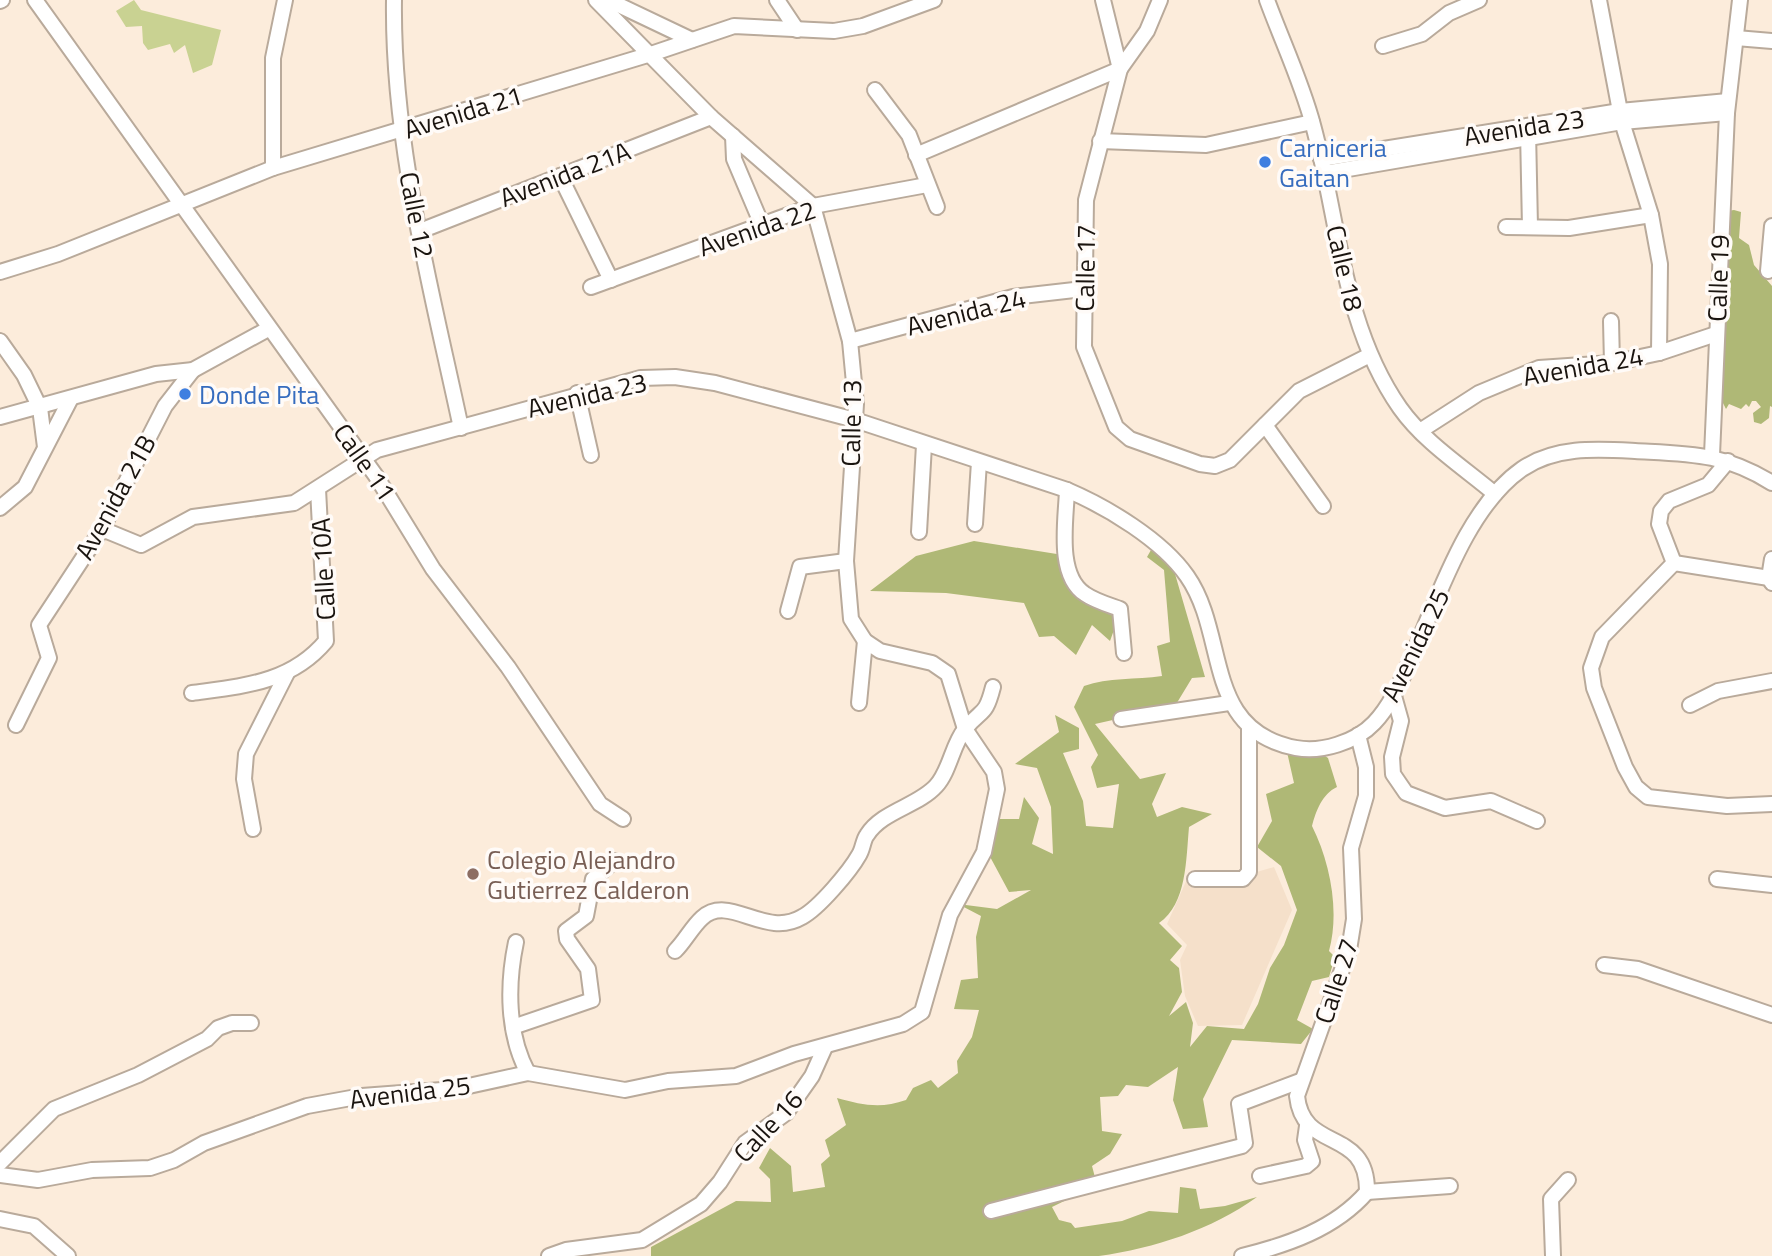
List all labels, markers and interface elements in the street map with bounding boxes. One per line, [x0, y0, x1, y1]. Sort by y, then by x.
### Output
street label: Avenida 21 [399, 76, 527, 148]
street label: Avenida 23 [1461, 98, 1587, 156]
place label: Carniceria Gaitan [1279, 128, 1387, 197]
street label: Avenida 21A [494, 131, 636, 217]
marker: Carniceria Gaitan [1257, 154, 1273, 170]
street label: Calle 12 [390, 169, 444, 261]
street label: Avenida 22 [693, 190, 821, 266]
street label: Calle 18 [1316, 221, 1374, 315]
street label: Calle 17 [1065, 224, 1105, 312]
street label: Calle 19 [1697, 234, 1739, 322]
street label: Avenida 24 [902, 278, 1030, 346]
street label: Avenida 24 [1520, 336, 1646, 396]
street label: Avenida 23 [523, 362, 651, 428]
place label: Donde Pita [199, 375, 319, 414]
street label: Calle 13 [831, 379, 871, 467]
marker: Donde Pita [177, 386, 193, 402]
street label: Calle 11 [324, 415, 406, 509]
street label: Avenida 21B [65, 427, 165, 567]
street label: Calle 10A [301, 517, 345, 621]
street label: Avenida 25 [1371, 582, 1459, 708]
place label: Colegio Alejandro Gutierrez Calderon [487, 840, 690, 909]
marker: Colegio Alejandro Gutierrez Calderon [465, 866, 481, 882]
street label: Calle 27 [1304, 934, 1368, 1028]
street label: Avenida 25 [347, 1065, 473, 1119]
street label: Calle 16 [724, 1081, 812, 1171]

